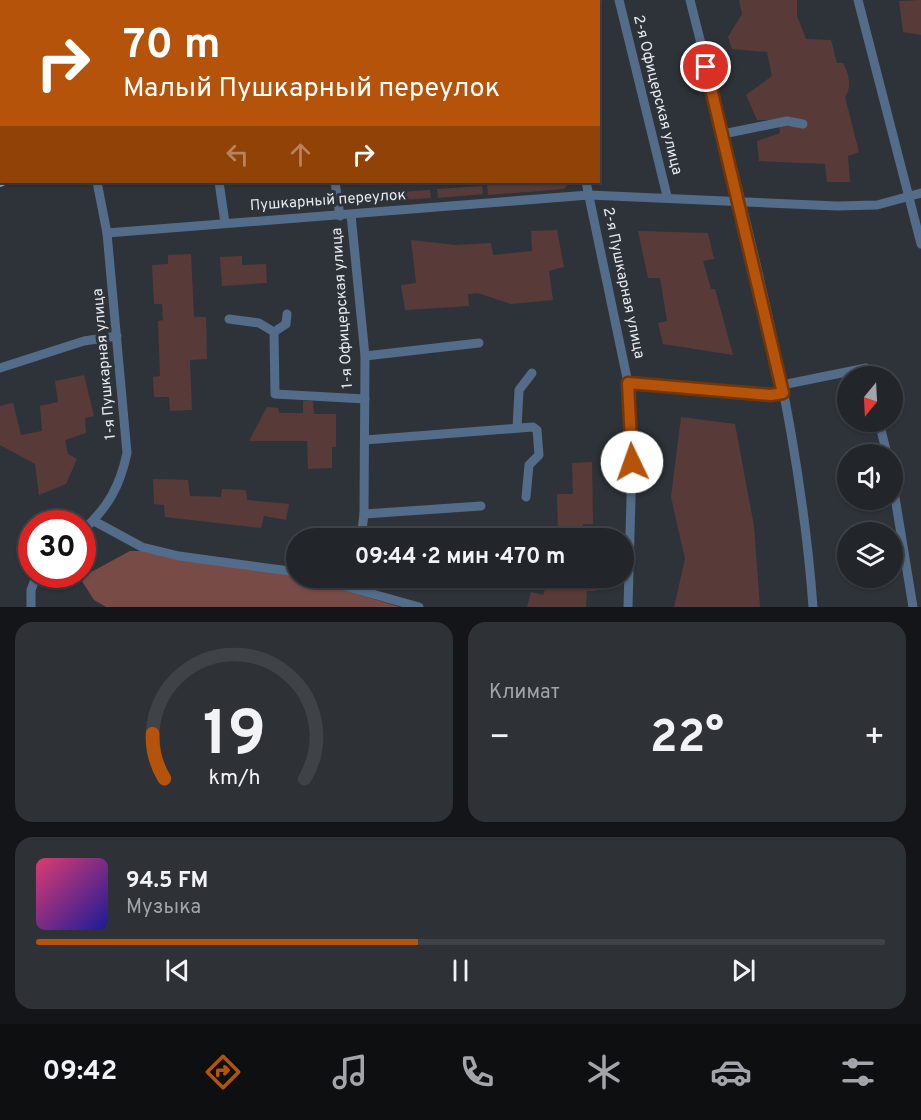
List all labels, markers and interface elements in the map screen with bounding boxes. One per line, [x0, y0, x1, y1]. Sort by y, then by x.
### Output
street label: 2-я Офицерская улица [628, 13, 686, 177]
text: 70 m [123, 20, 221, 73]
icon: right [24, 24, 102, 102]
pin [680, 41, 731, 92]
icon: arrive [689, 50, 722, 83]
text: Малый Пушкарный переулок [123, 72, 500, 106]
icon: left [221, 138, 254, 171]
icon: ahead [284, 138, 317, 171]
icon: right [347, 138, 380, 171]
street label: Пушкарный переулок [249, 186, 407, 216]
street label: 2-я Пушкарная улица [598, 205, 648, 361]
street label: 1-я Офицерская улица [328, 227, 358, 389]
street label: 1-я Пушкарная улица [89, 288, 121, 440]
north arrow [837, 366, 903, 432]
map controls [837, 366, 903, 588]
position arrow [600, 430, 664, 494]
button: sound [837, 444, 903, 510]
speed limit sign: 30 [18, 510, 96, 588]
button: layers [837, 522, 903, 588]
text: 09:44 · 2 мин · 470 m [355, 544, 565, 571]
text: Климат [489, 680, 560, 706]
text: 19 [202, 698, 266, 777]
text: 22° [650, 711, 724, 768]
text: − [489, 718, 510, 760]
text: + [864, 718, 885, 760]
text: km/h [208, 765, 260, 792]
text: 94.5 FM [126, 868, 208, 895]
text: Музыка [126, 895, 201, 921]
icon: previous [161, 954, 194, 987]
icon: pause [444, 954, 477, 987]
icon: next [727, 954, 760, 987]
icon: directions [202, 1051, 244, 1093]
icon: music [329, 1051, 371, 1093]
icon: phone [456, 1051, 498, 1093]
icon: climate [583, 1051, 625, 1093]
icon: car [710, 1051, 752, 1093]
icon: filters [837, 1051, 879, 1093]
text: 09:42 [42, 1055, 117, 1089]

